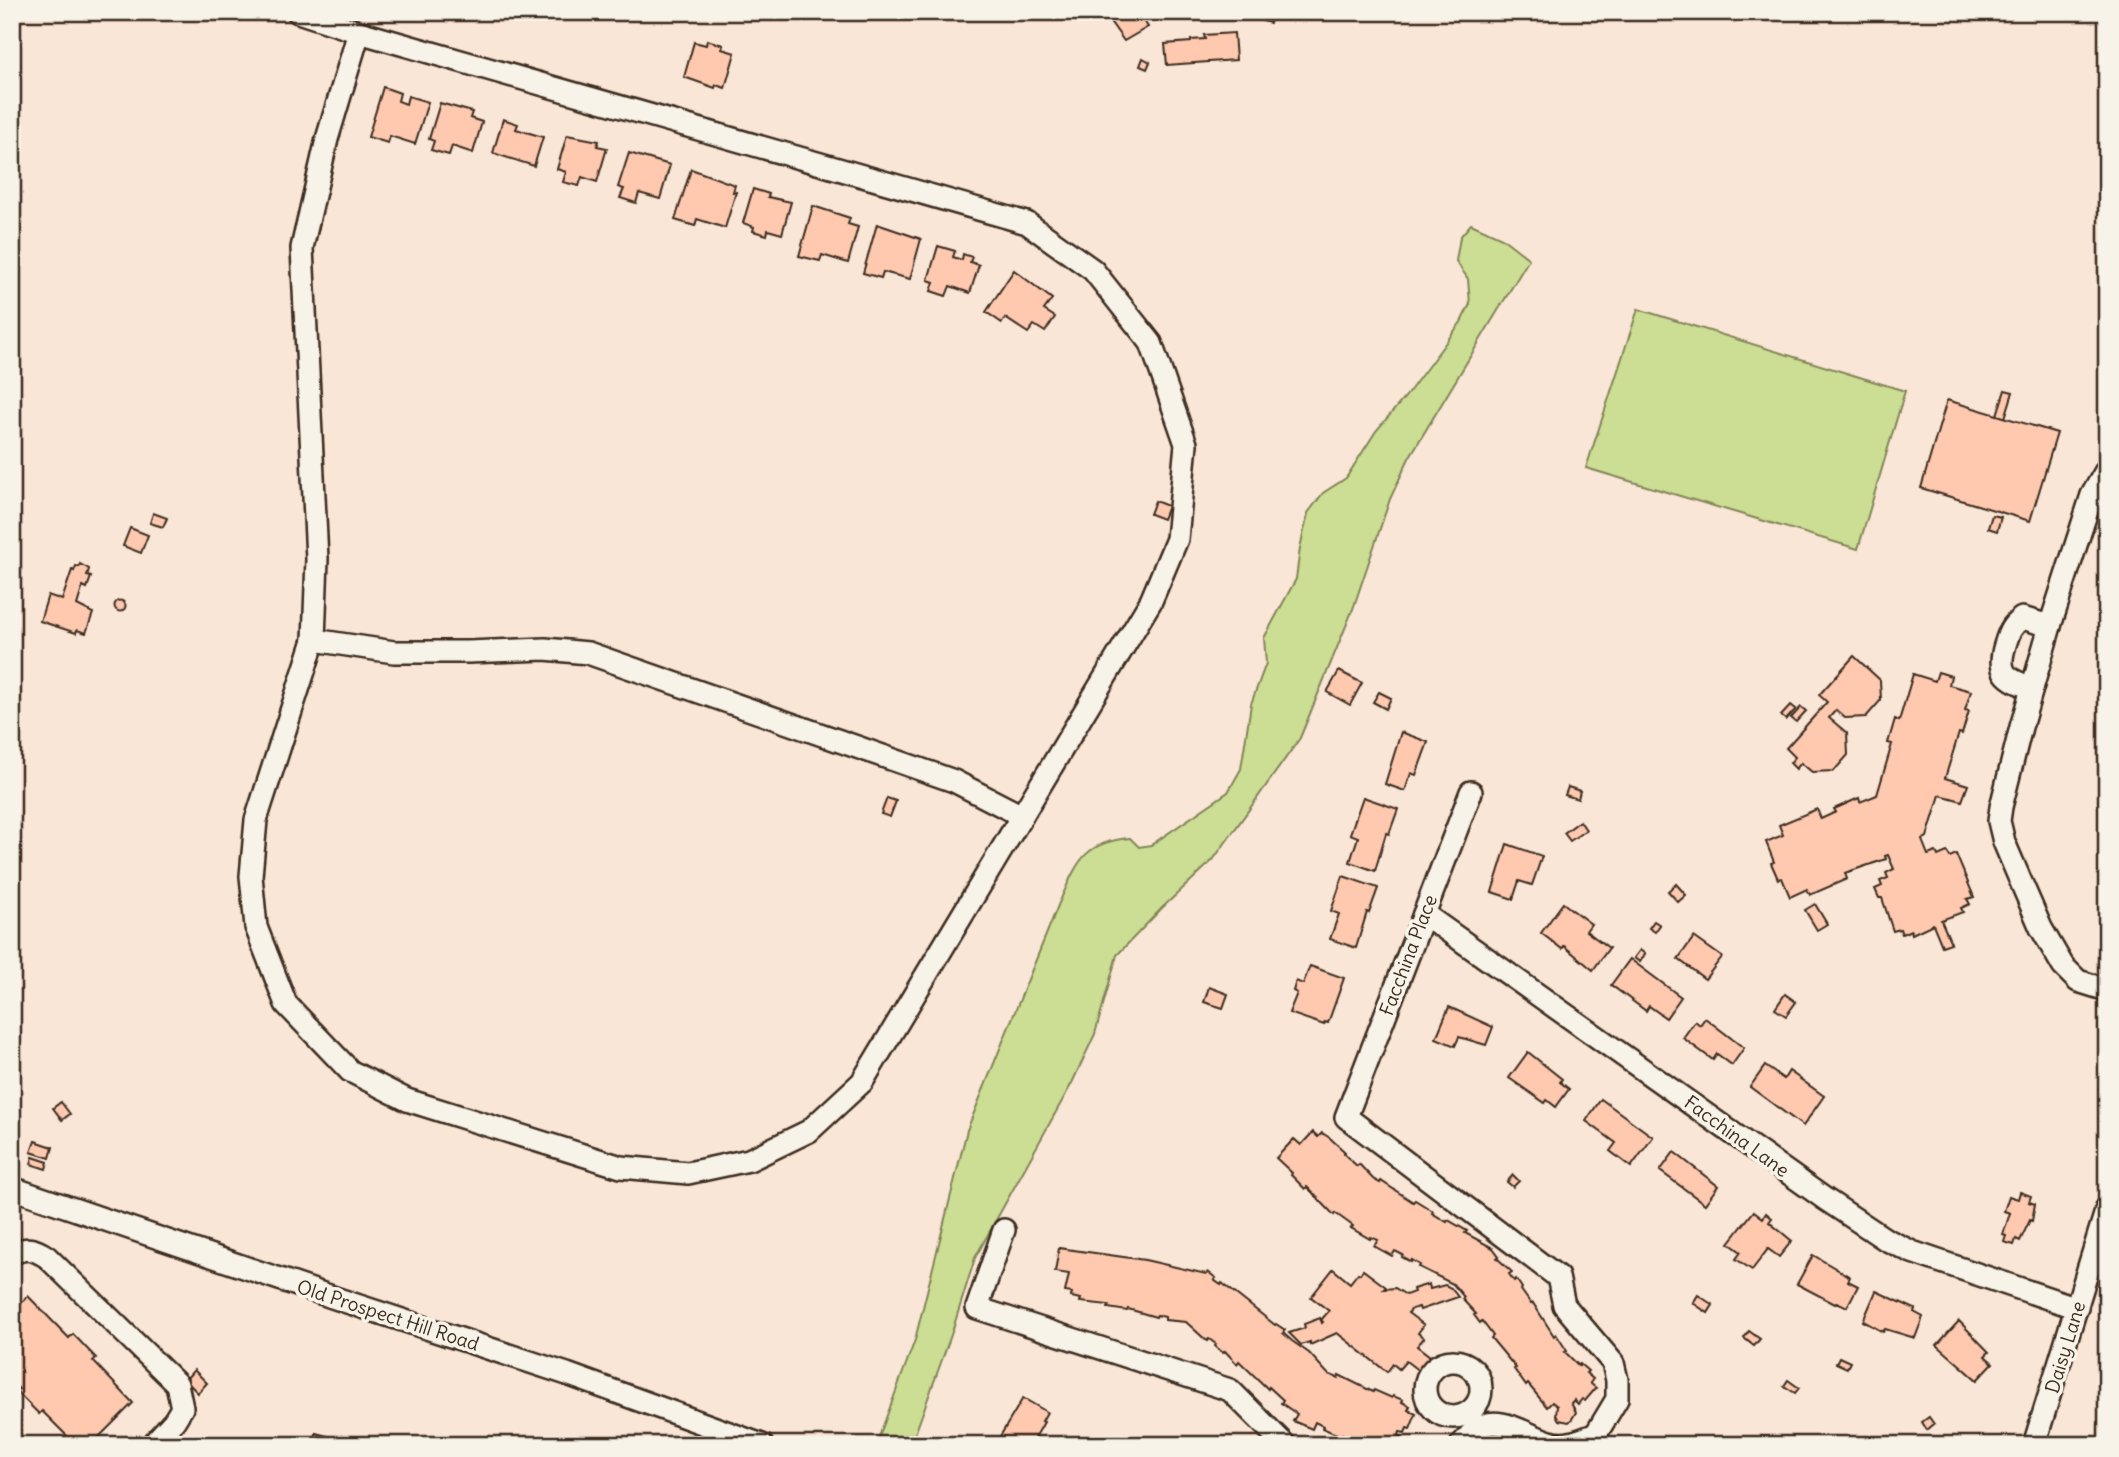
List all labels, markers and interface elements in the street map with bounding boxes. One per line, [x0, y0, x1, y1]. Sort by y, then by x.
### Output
street label: Facchina Place [1374, 891, 1442, 1019]
street label: Facchina Lane [1680, 1090, 1794, 1182]
street label: Old Prospect Hill Road [294, 1274, 482, 1356]
street label: Daisy Lane [2040, 1298, 2090, 1396]

